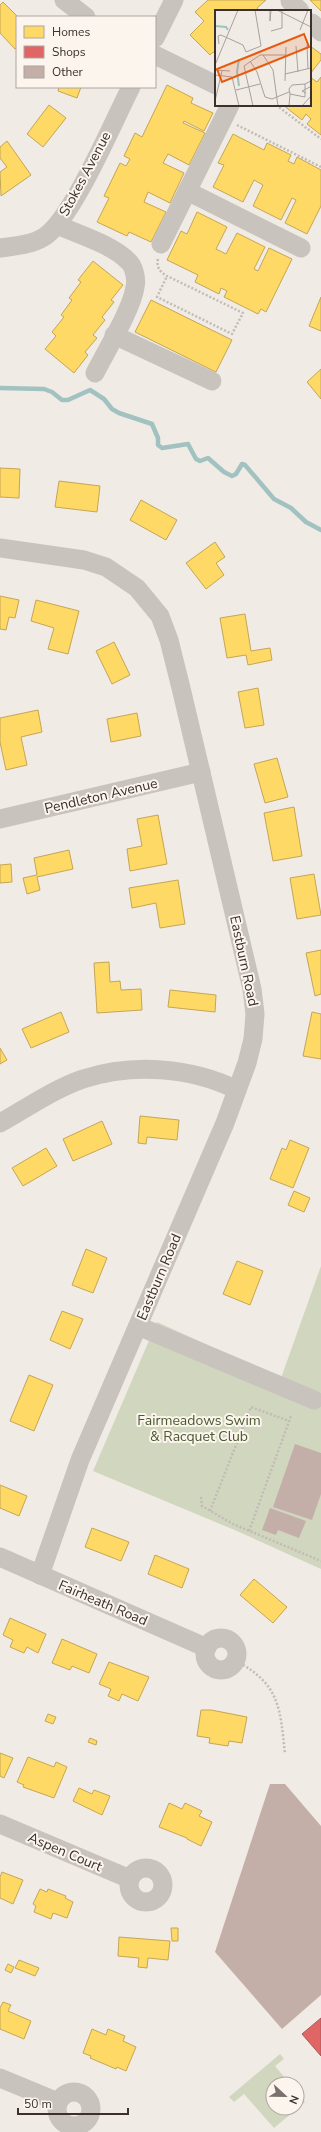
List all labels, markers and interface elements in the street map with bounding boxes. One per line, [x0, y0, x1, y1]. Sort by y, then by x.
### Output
inset map [215, 10, 311, 106]
legend [16, 16, 156, 88]
text: Homes [52, 24, 90, 40]
text: Shops [52, 44, 86, 60]
text: Other [52, 64, 84, 80]
street label: Stokes Avenue [55, 128, 115, 220]
street label: Pendleton Avenue [43, 774, 159, 818]
street label: Eastburn Road [225, 914, 263, 1008]
street label: Eastburn Road [132, 1231, 186, 1323]
park label: Fairmeadows Swim & Racquet Club [137, 1411, 261, 1446]
street label: Fairheath Road [56, 1576, 150, 1630]
street label: Aspen Court [25, 1828, 105, 1876]
north arrow [265, 2076, 305, 2116]
scale bar [18, 2090, 128, 2116]
text: N [285, 2093, 302, 2106]
text: 50 m [24, 2096, 52, 2112]

